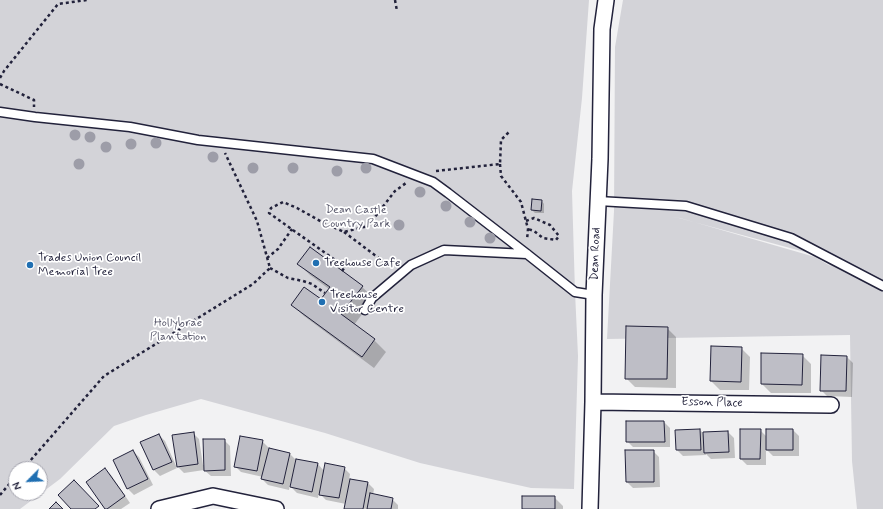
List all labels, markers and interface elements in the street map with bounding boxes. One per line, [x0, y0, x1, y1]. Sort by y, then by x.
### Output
park label: Dean Castle Country Park [322, 203, 390, 231]
street label: Dean Road [588, 227, 604, 281]
place label: Trades Union Council Memorial Tree [38, 251, 141, 279]
place label: Treehouse Cafe [324, 256, 400, 270]
marker: Treehouse Cafe [311, 258, 321, 268]
marker: Trades Union Council Memorial Tree [25, 260, 35, 270]
place label: Treehouse Visitor Centre [330, 288, 404, 316]
marker: Treehouse Visitor Centre [317, 297, 327, 307]
park label: Hollybrae Plantation [150, 316, 206, 344]
street label: Esson Place [681, 395, 743, 411]
north arrow [8, 461, 48, 501]
text: N [10, 479, 26, 492]

